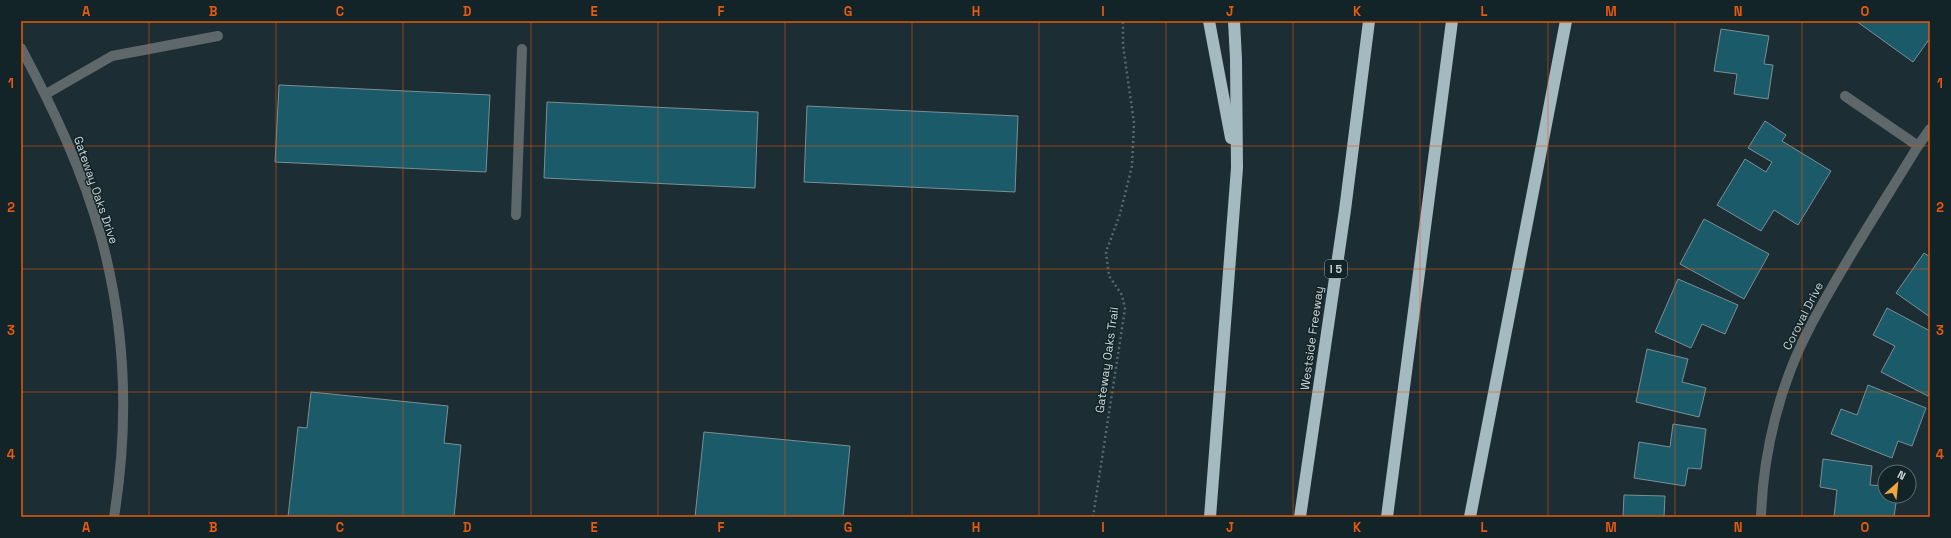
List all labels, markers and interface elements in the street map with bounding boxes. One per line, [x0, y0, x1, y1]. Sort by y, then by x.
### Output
text: A [82, 3, 91, 20]
text: B [209, 3, 218, 20]
text: C [336, 3, 344, 20]
text: D [463, 3, 472, 20]
text: E [590, 3, 598, 20]
text: F [718, 3, 725, 20]
text: G [844, 3, 852, 20]
text: H [972, 3, 980, 20]
text: I [1101, 3, 1105, 20]
text: J [1226, 3, 1234, 20]
text: K [1353, 3, 1362, 20]
text: L [1480, 3, 1488, 20]
text: M [1605, 3, 1617, 20]
text: N [1734, 3, 1742, 20]
text: O [1861, 3, 1870, 20]
text: 1 [8, 75, 14, 92]
text: 1 [1937, 75, 1943, 92]
street label: Gateway Oaks Drive [70, 134, 122, 246]
text: 2 [7, 199, 15, 216]
text: 2 [1936, 199, 1944, 216]
road number: I 5 [1325, 260, 1347, 278]
street label: Coroval Drive [1779, 279, 1827, 353]
street label: Westside Freeway [1297, 285, 1327, 391]
street label: Gateway Oaks Trail [1092, 306, 1122, 414]
text: 3 [7, 322, 15, 339]
text: 3 [1936, 322, 1944, 339]
text: 4 [7, 446, 15, 463]
text: 4 [1936, 446, 1944, 463]
north arrow [1877, 464, 1917, 504]
text: N [1895, 467, 1908, 483]
text: A [82, 519, 91, 536]
text: B [209, 519, 218, 536]
text: C [336, 519, 344, 536]
text: D [463, 519, 472, 536]
text: E [590, 519, 598, 536]
text: F [718, 519, 725, 536]
text: G [844, 519, 852, 536]
text: H [972, 519, 980, 536]
text: I [1101, 519, 1105, 536]
text: J [1226, 519, 1234, 536]
text: K [1353, 519, 1362, 536]
text: L [1480, 519, 1488, 536]
text: M [1605, 519, 1617, 536]
text: N [1734, 519, 1742, 536]
text: O [1861, 519, 1870, 536]

